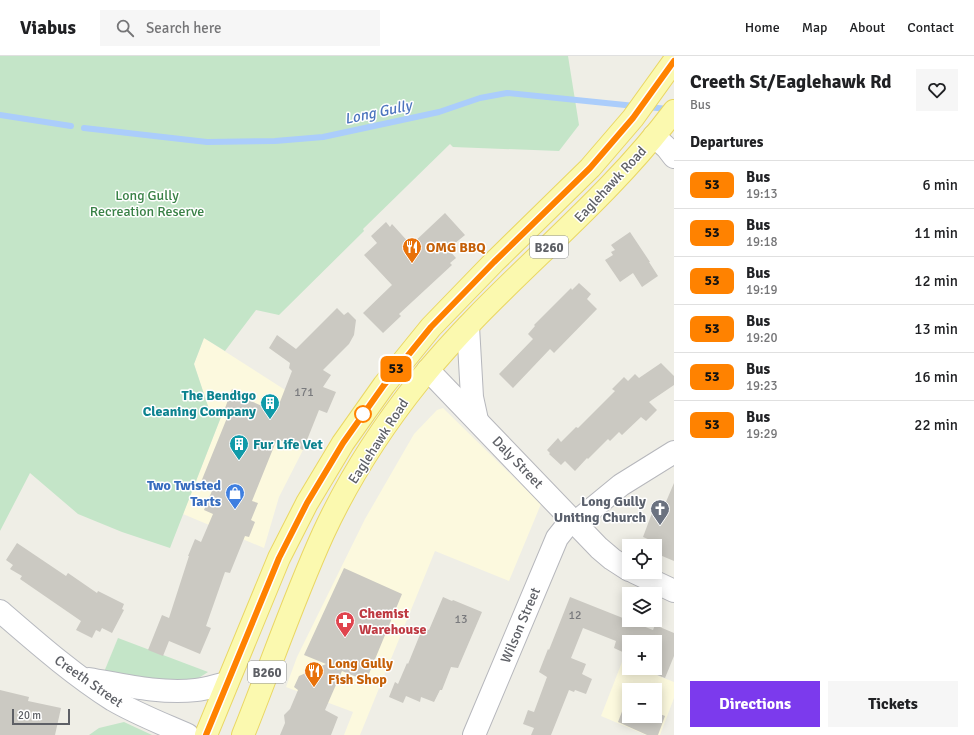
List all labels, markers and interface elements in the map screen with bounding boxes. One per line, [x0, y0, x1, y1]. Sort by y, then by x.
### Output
search box [100, 10, 380, 46]
text: Viabus [20, 16, 76, 40]
icon: search [114, 17, 136, 39]
text: Search here [146, 19, 222, 37]
text: Home [745, 19, 780, 36]
text: Map [802, 19, 827, 36]
text: About [849, 19, 885, 36]
text: Contact [907, 19, 954, 36]
button: heart [916, 69, 958, 111]
text: Creeth St/Eaglehawk Rd [690, 70, 892, 94]
water label: Long Gully [343, 96, 415, 128]
text: Bus [690, 97, 711, 113]
text: Departures [690, 133, 763, 151]
street label: Eaglehawk Road [571, 143, 650, 226]
text: Bus [746, 168, 770, 186]
text: 53 [704, 176, 720, 193]
text: 6 min [922, 176, 958, 194]
text: 19:13 [746, 186, 778, 202]
park label: Long Gully Recreation Reserve [90, 187, 204, 220]
text: Bus [746, 216, 770, 234]
text: 53 [704, 224, 720, 241]
text: 11 min [914, 224, 958, 242]
text: 19:18 [746, 234, 778, 250]
restaurant icon: OMG BBQ [401, 236, 423, 264]
road number: B260 [530, 236, 568, 258]
place label: OMG BBQ [426, 239, 486, 256]
text: Bus [746, 264, 770, 282]
text: 53 [704, 272, 720, 289]
text: 12 min [914, 272, 958, 290]
text: 19:19 [746, 282, 778, 298]
text: Bus [746, 312, 770, 330]
text: 53 [704, 320, 720, 337]
text: 13 min [914, 320, 958, 338]
text: 19:20 [746, 330, 778, 346]
line badge: 53 [378, 356, 414, 382]
text: 53 [388, 360, 404, 377]
text: Bus [746, 360, 770, 378]
text: 53 [704, 368, 720, 385]
text: 16 min [914, 368, 958, 386]
text: 19:23 [746, 378, 778, 394]
house number: 171 [294, 385, 314, 400]
place label: The Bendigo Cleaning Company [143, 387, 256, 420]
building icon: The Bendigo Cleaning Company [259, 392, 281, 420]
street label: Eaglehawk Road [345, 396, 412, 487]
unlabelled marker [354, 405, 372, 423]
text: Bus [746, 408, 770, 426]
text: 53 [704, 416, 720, 433]
text: 22 min [914, 416, 958, 434]
text: 19:29 [746, 426, 778, 442]
building icon: Fur Life Vet [228, 433, 250, 461]
street label: Daly Street [489, 433, 547, 492]
place label: Fur Life Vet [253, 436, 323, 453]
place label: Two Twisted Tarts [147, 477, 221, 510]
shop icon: Two Twisted Tarts [224, 482, 246, 510]
place label: Long Gully Uniting Church [554, 493, 646, 526]
church icon: Long Gully Uniting Church [649, 498, 671, 526]
map controls [622, 539, 662, 723]
button: locate [622, 539, 662, 579]
street label: Wilson Street [497, 585, 544, 666]
button: layers [622, 587, 662, 627]
place label: Chemist Warehouse [359, 605, 427, 638]
house number: 12 [569, 608, 581, 623]
pharmacy icon: Chemist Warehouse [334, 610, 356, 638]
house number: 13 [455, 612, 467, 627]
button: + [622, 635, 662, 675]
street label: Creeth Street [51, 652, 126, 711]
place label: Long Gully Fish Shop [328, 655, 393, 688]
restaurant icon: Long Gully Fish Shop [303, 660, 325, 688]
road number: B260 [248, 661, 286, 683]
button: Directions [690, 681, 820, 727]
button: Tickets [828, 681, 958, 727]
button: − [622, 683, 662, 723]
scale bar [12, 707, 70, 726]
text: 20 m [18, 709, 41, 722]

